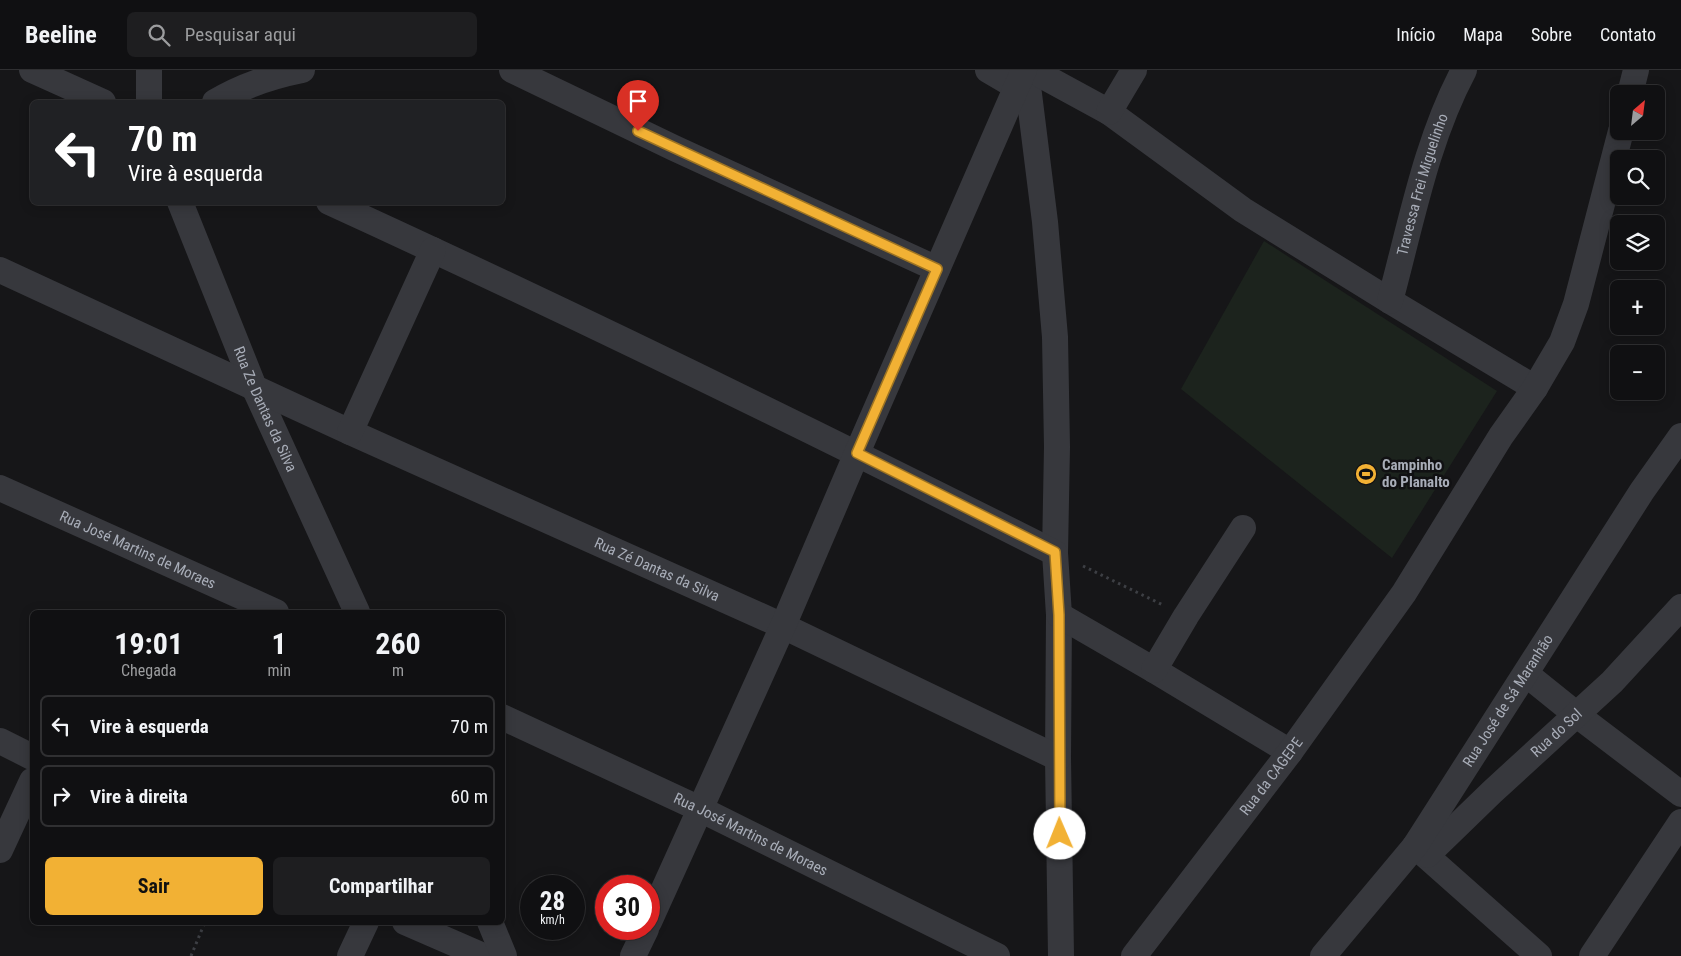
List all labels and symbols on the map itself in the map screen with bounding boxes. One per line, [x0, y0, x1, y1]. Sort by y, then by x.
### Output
pin [617, 80, 659, 131]
north arrow [1610, 85, 1665, 140]
street label: Travessa Frei Miguelinho [1393, 111, 1452, 257]
street label: Rua Ze Dantas da Silva [230, 344, 301, 475]
place label: Campinho do Planalto [1382, 456, 1450, 491]
sports icon: Campinho do Planalto [1354, 462, 1378, 486]
street label: Rua José Martins de Moraes [57, 507, 219, 593]
street label: Rua Zé Dantas da Silva [592, 534, 722, 605]
street label: Rua José de Sá Maranhão [1459, 631, 1557, 770]
street label: Rua do Sol [1527, 705, 1586, 761]
street label: Rua da CAGEPE [1236, 734, 1307, 819]
street label: Rua José Martins de Moraes [671, 789, 831, 880]
position arrow [1033, 807, 1085, 859]
speed limit sign: 30 [595, 875, 660, 940]

